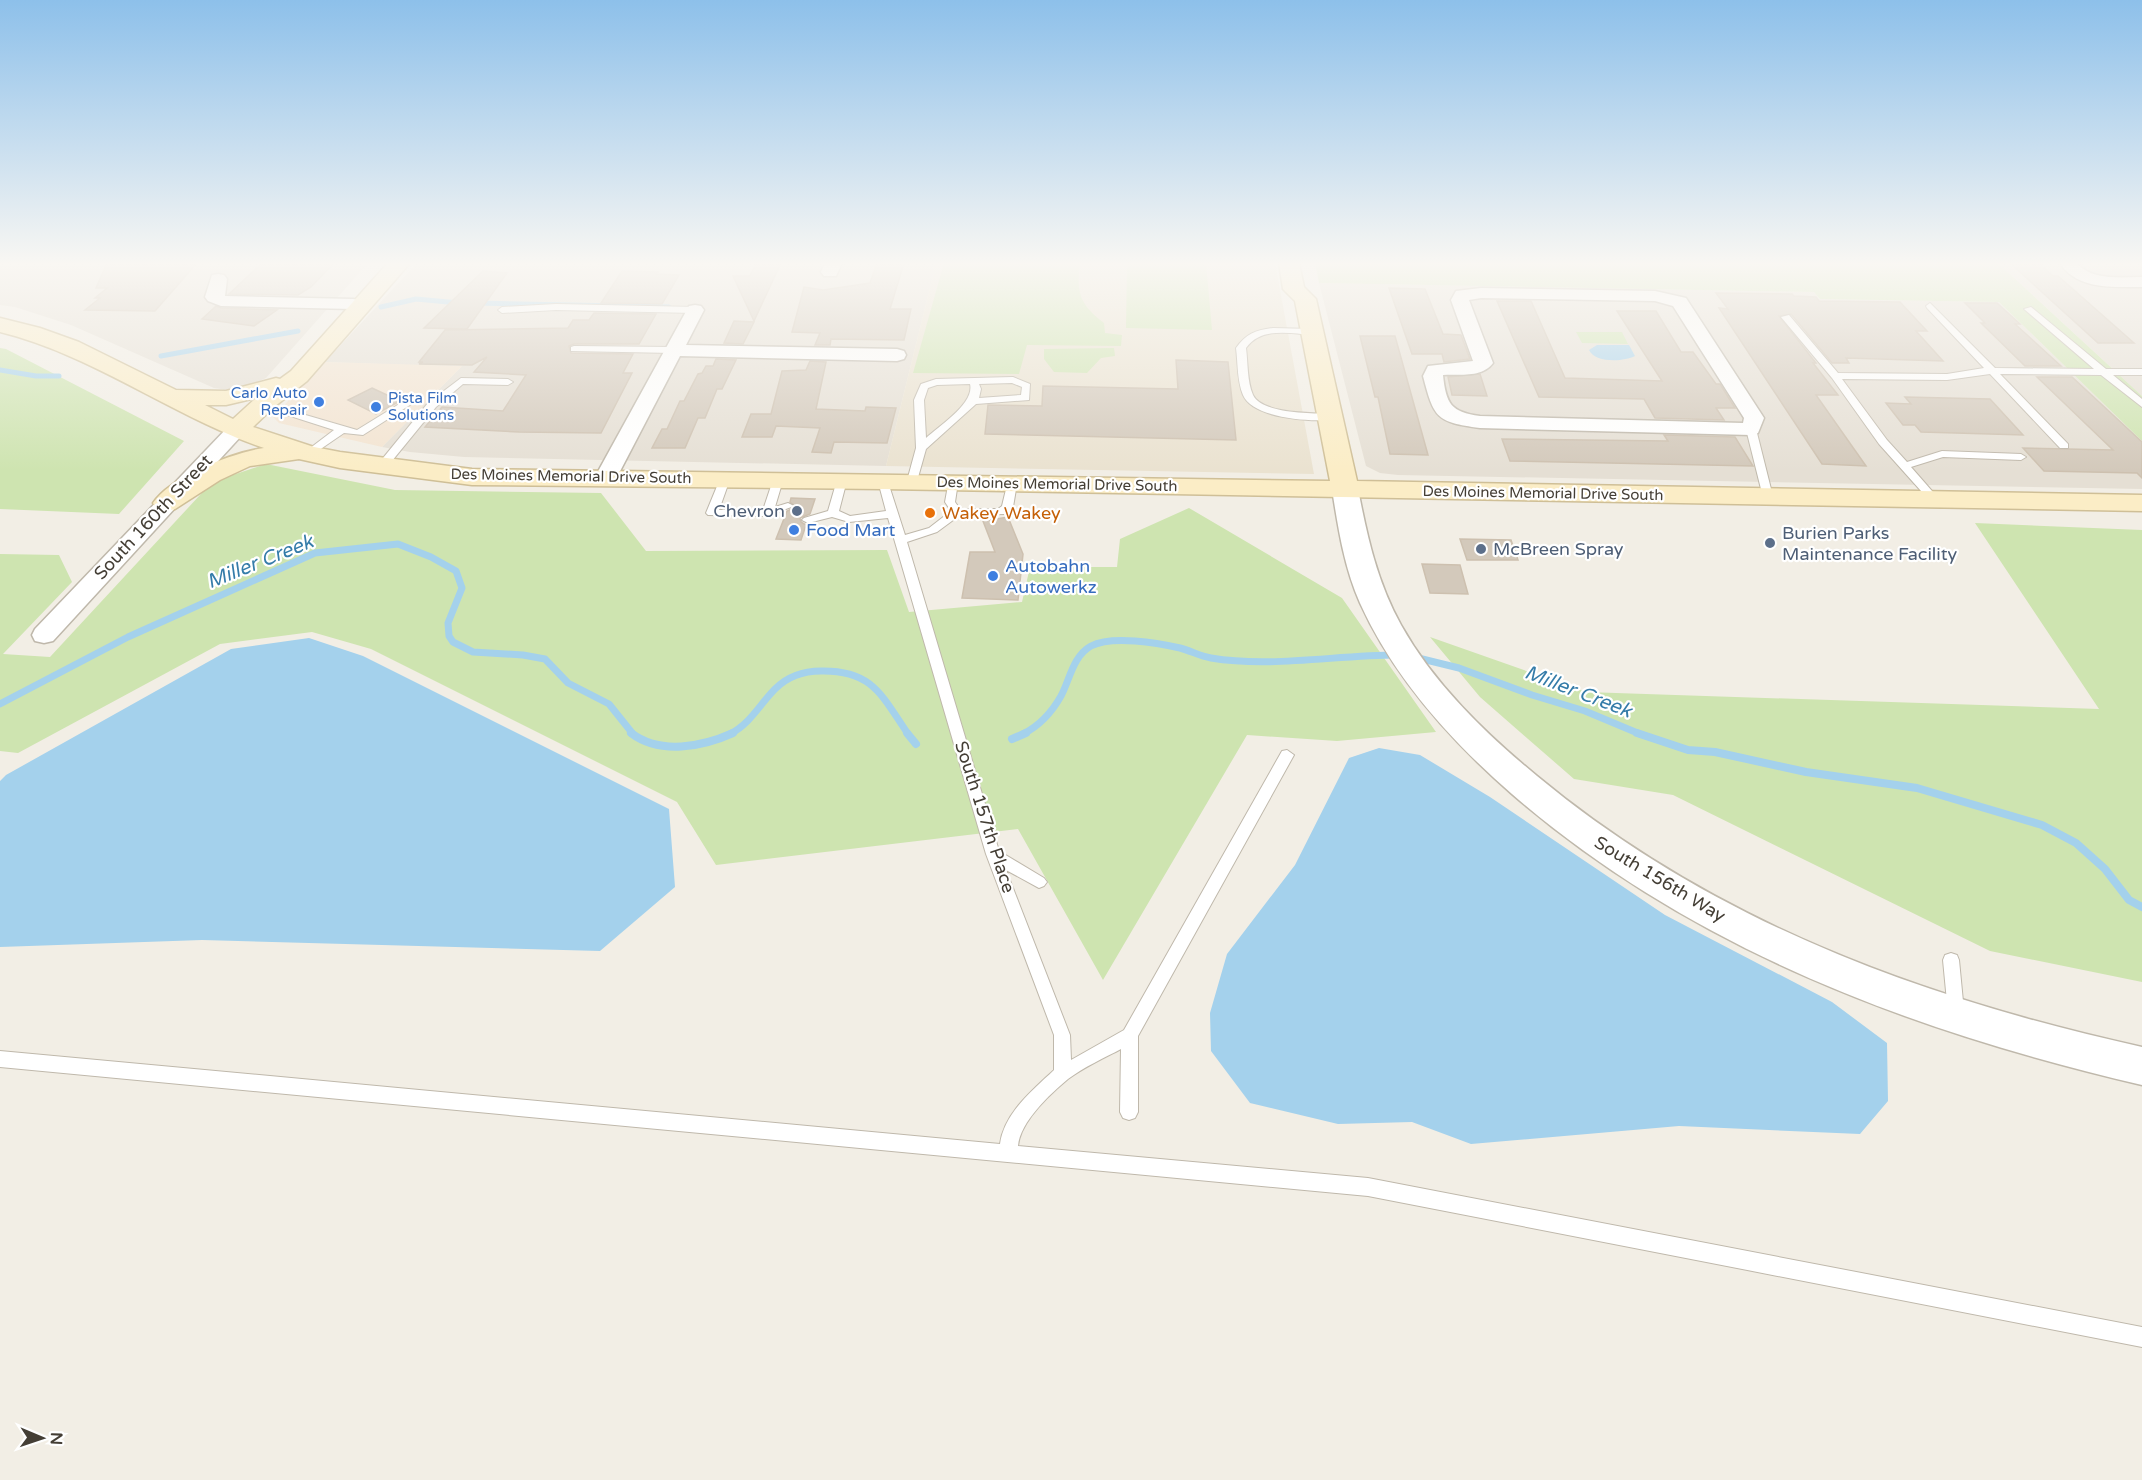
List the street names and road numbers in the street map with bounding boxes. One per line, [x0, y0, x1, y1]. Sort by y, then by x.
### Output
street label: South 160th Street [89, 450, 217, 584]
street label: Des Moines Memorial Drive South [450, 465, 692, 487]
street label: Des Moines Memorial Drive South [936, 473, 1178, 495]
street label: Des Moines Memorial Drive South [1422, 482, 1664, 504]
street label: South 157th Place [950, 738, 1020, 896]
street label: South 156th Way [1590, 831, 1730, 927]

